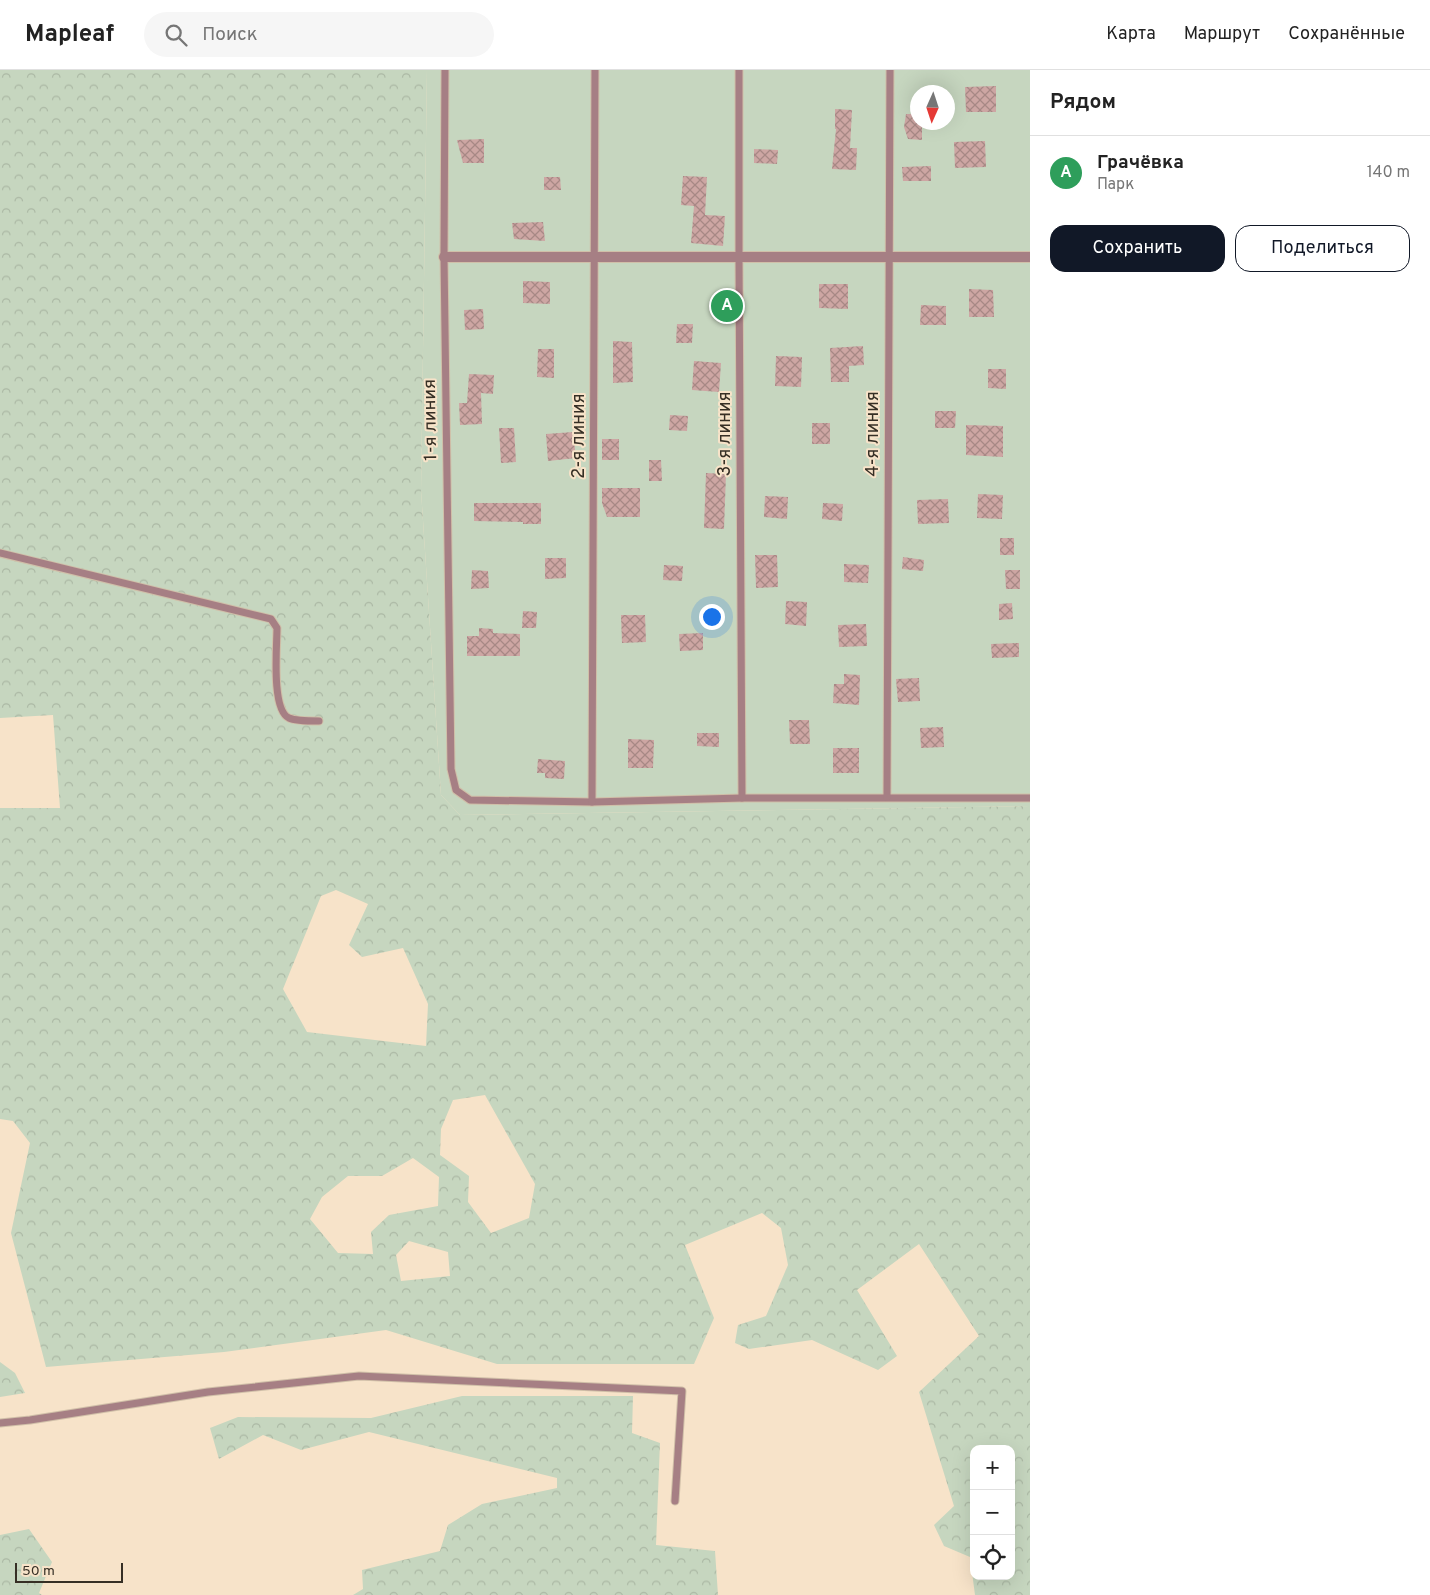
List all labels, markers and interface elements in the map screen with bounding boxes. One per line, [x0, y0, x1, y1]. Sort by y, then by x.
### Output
search box [144, 12, 494, 57]
text: Mapleaf [25, 20, 114, 50]
icon: search [162, 21, 190, 49]
text: Поиск [202, 23, 258, 47]
text: Карта [1106, 23, 1156, 46]
text: Маршрут [1184, 23, 1260, 46]
text: Сохранённые [1288, 23, 1405, 46]
north arrow [910, 85, 955, 130]
text: Рядом [1050, 89, 1116, 116]
text: Грачёвка [1097, 151, 1184, 175]
text: A [1060, 163, 1072, 183]
text: 140 m [1367, 163, 1410, 183]
text: Парк [1097, 175, 1134, 195]
button: Сохранить [1050, 225, 1225, 272]
button: Поделиться [1235, 225, 1410, 272]
pin: A [711, 287, 743, 325]
street label: 1-я линия [419, 379, 443, 461]
street label: 3-я линия [714, 391, 737, 477]
street label: 4-я линия [862, 391, 885, 477]
street label: 2-я линия [568, 393, 591, 479]
your location [699, 604, 725, 630]
map controls [970, 1445, 1015, 1580]
button: + [970, 1445, 1015, 1490]
button: − [970, 1490, 1015, 1535]
button: locate [970, 1535, 1015, 1580]
scale bar [15, 1560, 122, 1583]
text: 50 m [22, 1563, 55, 1580]

